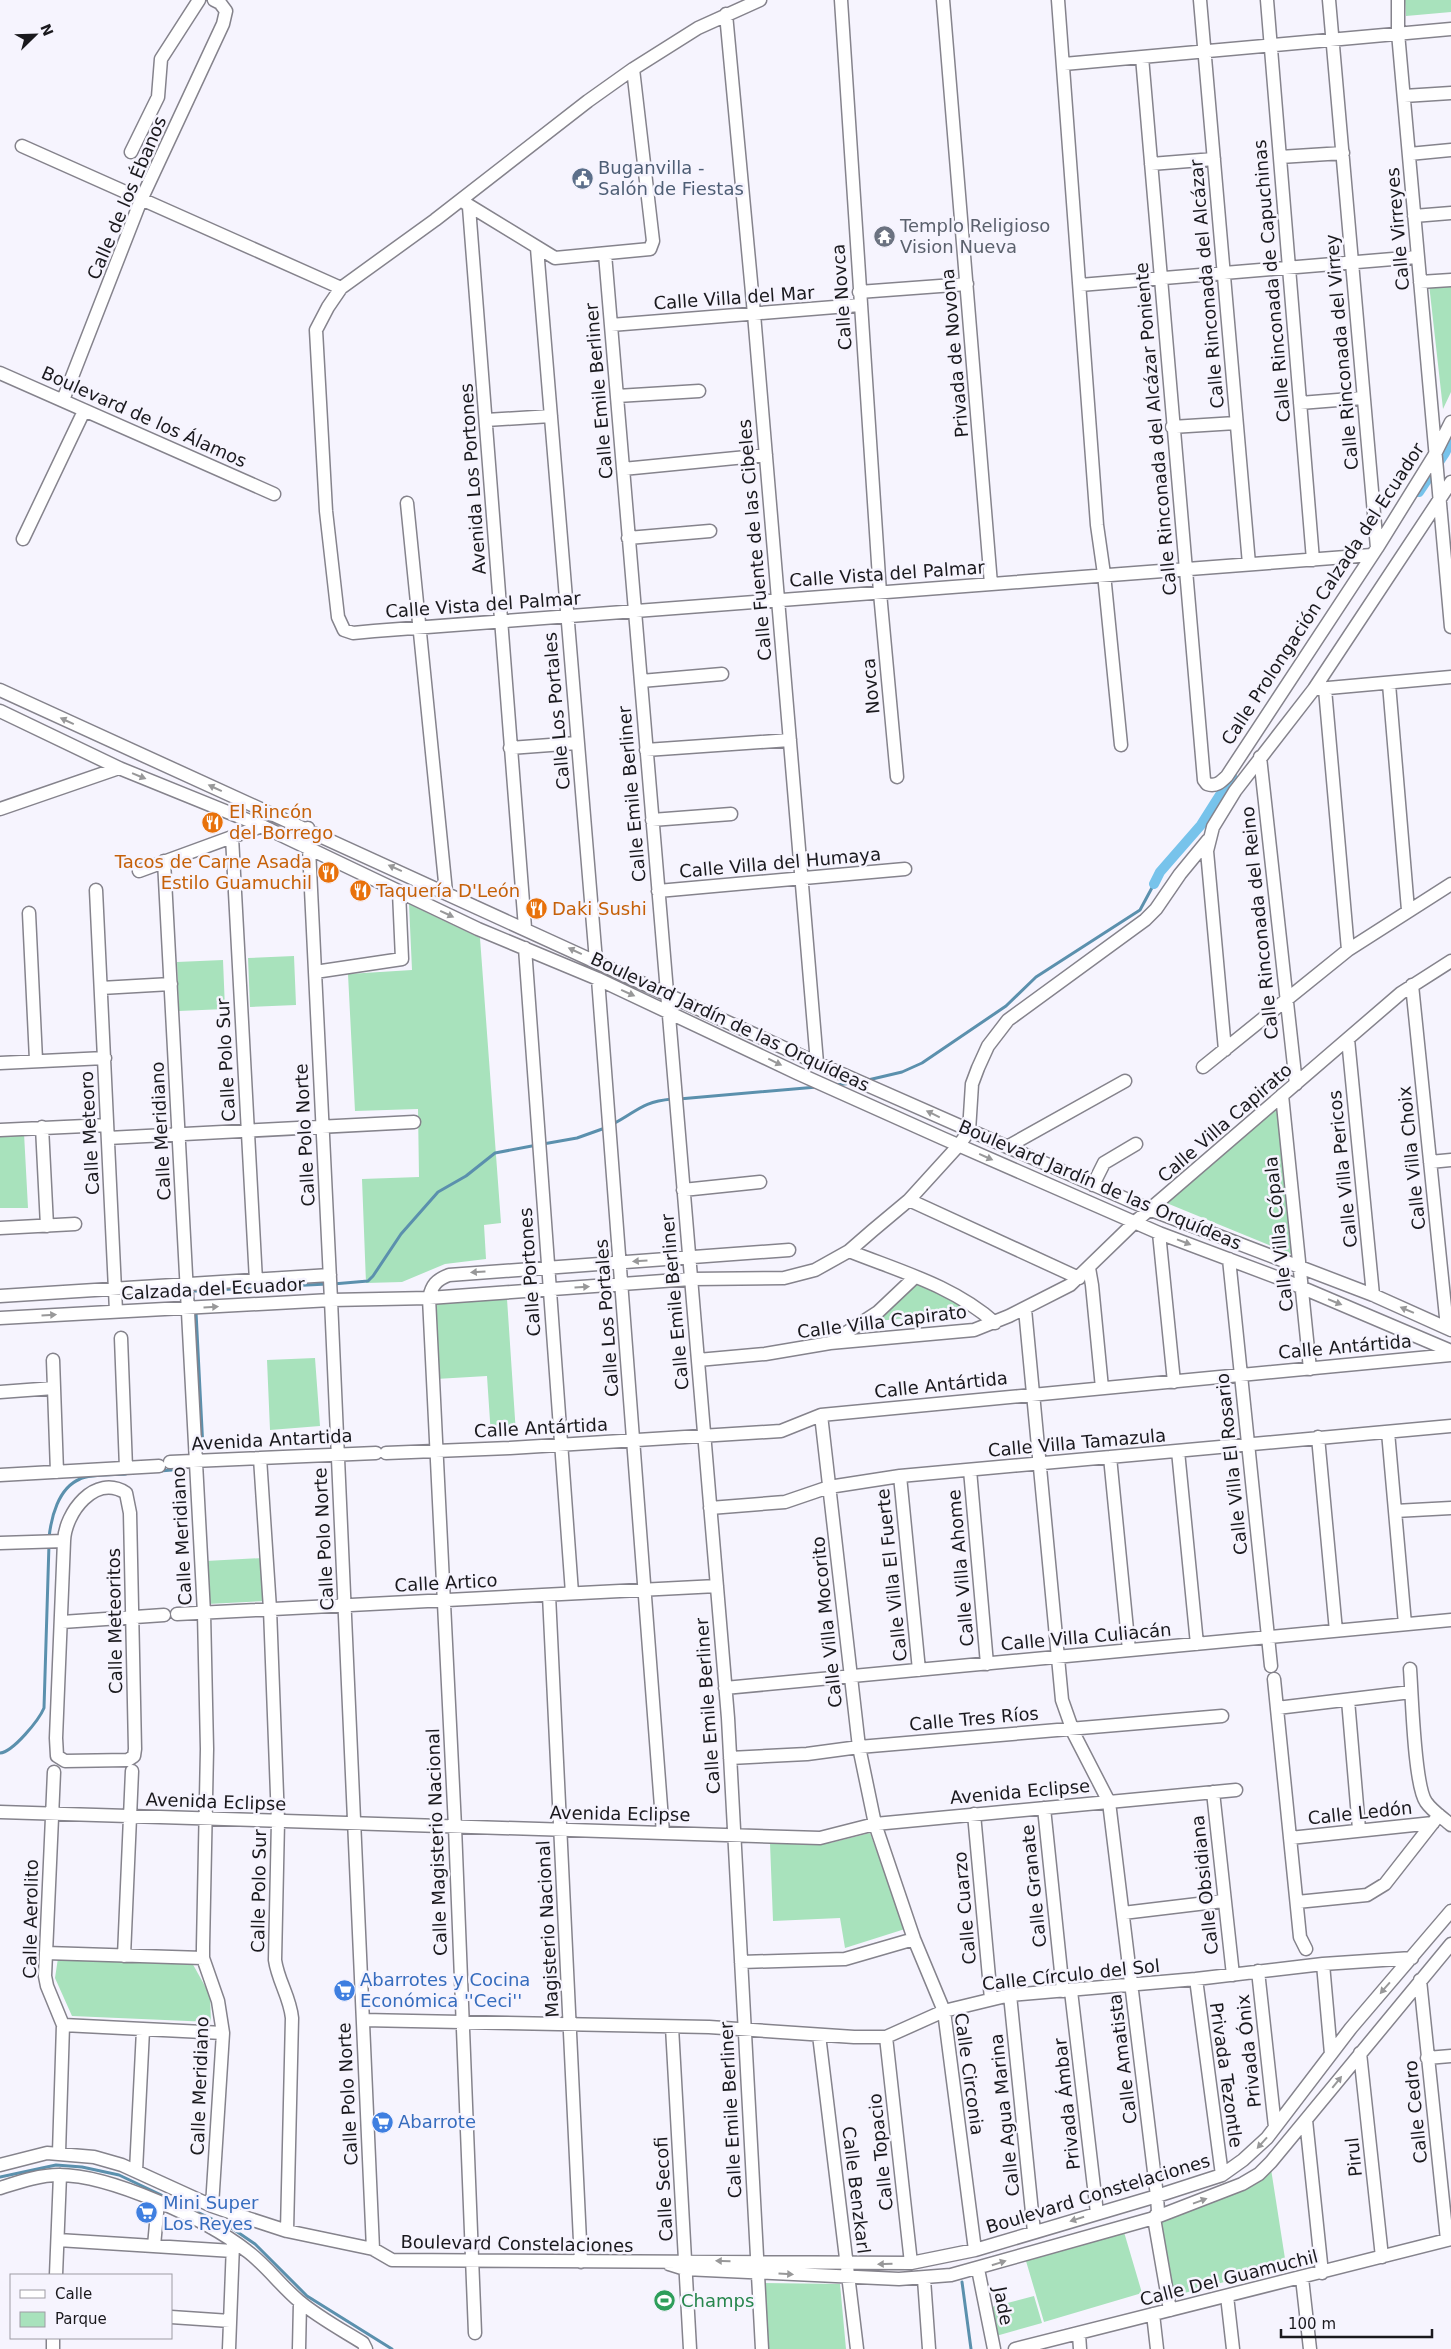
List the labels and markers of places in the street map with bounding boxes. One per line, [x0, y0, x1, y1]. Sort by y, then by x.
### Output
place label: Buganvilla - Salón de Fiestas [598, 157, 744, 199]
public building icon: Buganvilla - Salón de Fiestas [570, 166, 594, 190]
place label: Templo Religioso Vision Nueva [899, 215, 1050, 257]
temple icon: Templo Religioso Vision Nueva [872, 224, 896, 248]
place label: El Rincón del Borrego [229, 801, 333, 843]
restaurant icon: El Rincón del Borrego [201, 810, 225, 834]
place label: Tacos de Carne Asada Estilo Guamuchil [114, 851, 312, 893]
restaurant icon: Tacos de Carne Asada Estilo Guamuchil [316, 860, 340, 884]
restaurant icon: Taquería D'León [348, 879, 372, 903]
place label: Taquería D'León [375, 880, 520, 901]
restaurant icon: Daki Sushi [524, 897, 548, 921]
place label: Daki Sushi [552, 898, 647, 919]
place label: Abarrotes y Cocina Económica ''Ceci'' [360, 1969, 530, 2011]
supermarket icon: Abarrotes y Cocina Económica ''Ceci'' [332, 1978, 356, 2002]
supermarket icon: Abarrote [370, 2110, 394, 2134]
place label: Abarrote [398, 2111, 476, 2132]
place label: Mini Super Los Reyes [163, 2192, 259, 2234]
supermarket icon: Mini Super Los Reyes [135, 2201, 159, 2225]
sports icon: Champs [653, 2289, 677, 2313]
place label: Champs [681, 2290, 754, 2311]

